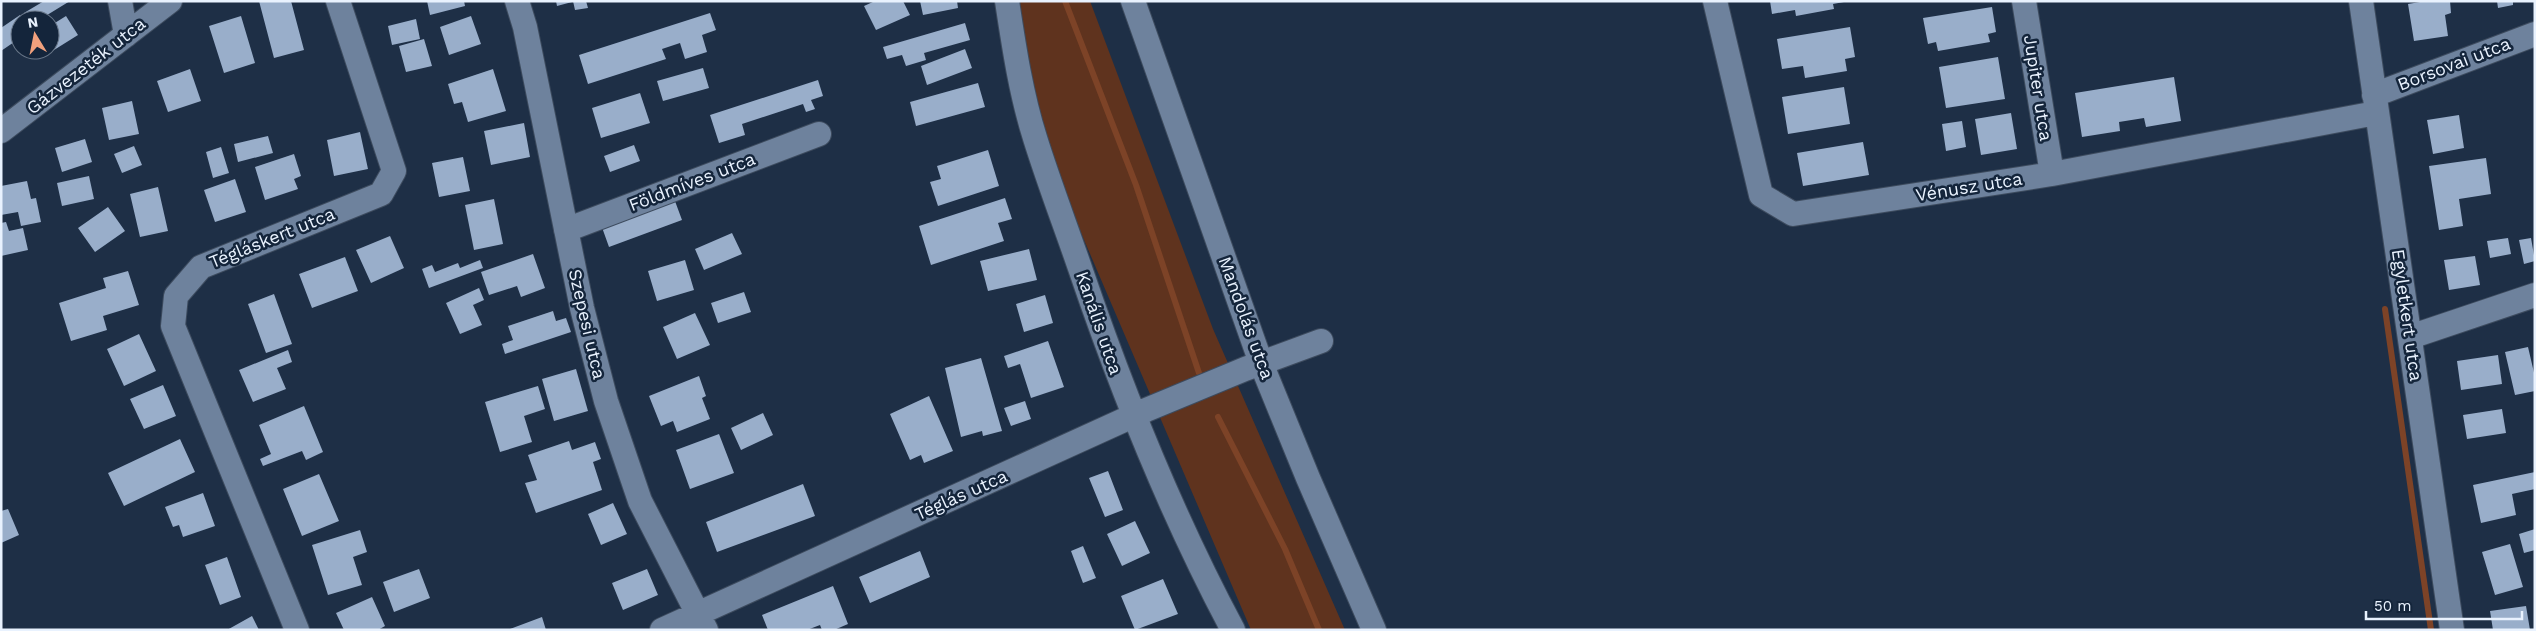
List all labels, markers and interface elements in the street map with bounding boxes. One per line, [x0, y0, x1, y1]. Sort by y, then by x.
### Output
north arrow [10, 10, 60, 60]
street label: Gázvezeték utca [22, 13, 149, 119]
text: N [26, 13, 39, 31]
street label: Borsovai utca [2395, 32, 2513, 95]
street label: Jupiter utca [2020, 33, 2057, 142]
street label: Földmíves utca [626, 148, 758, 215]
street label: Vénusz utca [1914, 168, 2024, 205]
street label: Tégláskert utca [206, 203, 338, 272]
street label: Egyletkert utca [2388, 248, 2427, 382]
street label: Mandolás utca [1215, 254, 1278, 382]
street label: Szepesi utca [565, 267, 610, 381]
street label: Kanális utca [1072, 268, 1127, 377]
street label: Téglás utca [911, 465, 1010, 524]
scale bar [2366, 588, 2522, 620]
text: 50 m [2374, 597, 2411, 615]

